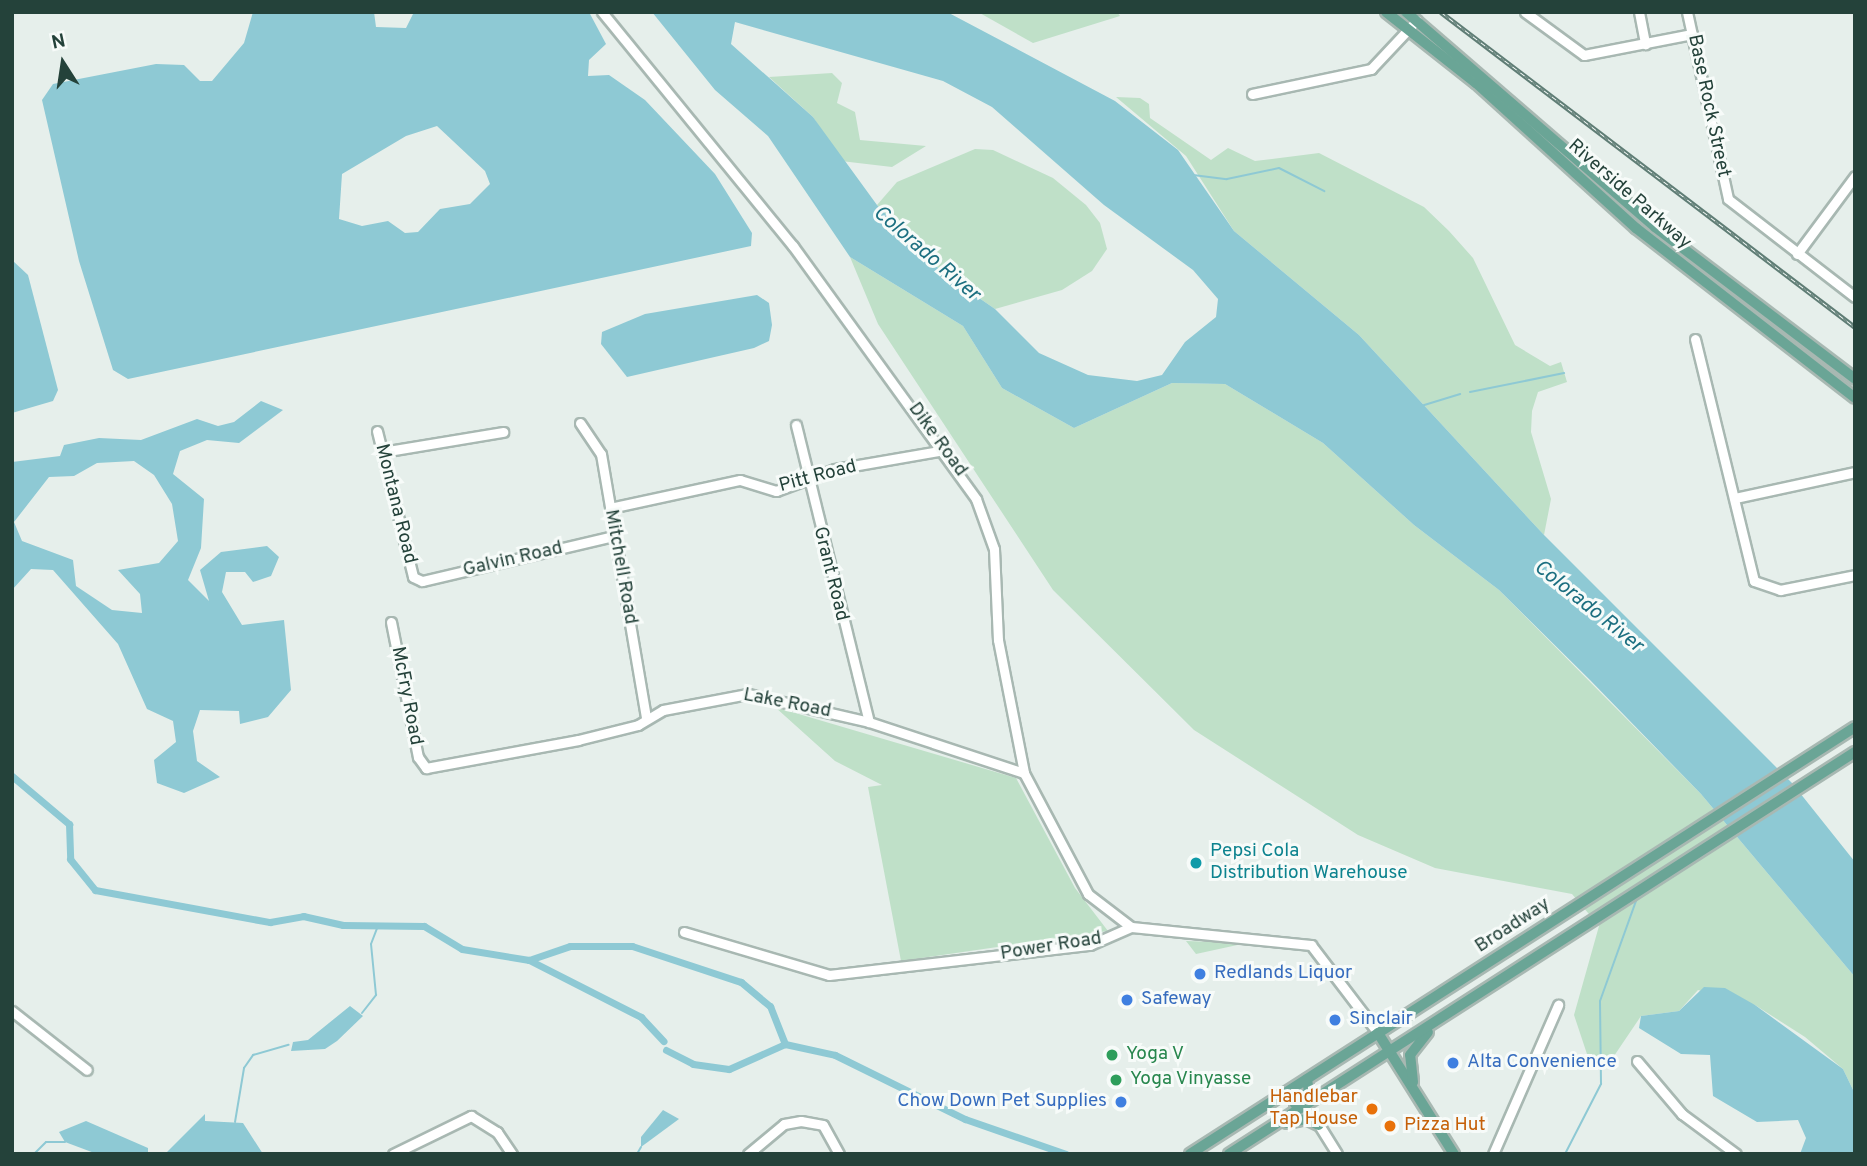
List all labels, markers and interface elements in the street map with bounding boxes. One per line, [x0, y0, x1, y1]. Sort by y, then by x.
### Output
north arrow [28, 28, 98, 98]
text: N [49, 29, 68, 56]
street label: Base Rock Street [1682, 32, 1734, 180]
street label: Riverside Parkway [1563, 135, 1695, 255]
water label: Colorado River [867, 201, 985, 307]
street label: Dike Road [903, 399, 971, 481]
street label: Montana Road [369, 442, 421, 566]
street label: Pitt Road [777, 456, 859, 498]
street label: Mitchell Road [599, 508, 641, 626]
street label: Grant Road [807, 524, 853, 624]
street label: Galvin Road [461, 537, 565, 583]
water label: Colorado River [1528, 555, 1648, 659]
street label: McFry Road [385, 645, 427, 747]
street label: Lake Road [741, 684, 833, 724]
place label: Pepsi Cola Distribution Warehouse [1210, 841, 1408, 885]
marker: Pepsi Cola Distribution Warehouse [1188, 855, 1204, 871]
street label: Broadway [1471, 893, 1555, 959]
street label: Power Road [999, 928, 1103, 966]
place label: Redlands Liquor [1214, 963, 1352, 985]
marker: Redlands Liquor [1192, 966, 1208, 982]
place label: Safeway [1141, 989, 1212, 1011]
marker: Safeway [1119, 992, 1135, 1008]
place label: Sinclair [1349, 1009, 1413, 1031]
marker: Sinclair [1327, 1012, 1343, 1028]
place label: Yoga V [1126, 1044, 1185, 1066]
marker: Yoga V [1104, 1047, 1120, 1063]
place label: Alta Convenience [1467, 1052, 1617, 1074]
marker: Alta Convenience [1445, 1055, 1461, 1071]
place label: Yoga Vinyasse [1130, 1069, 1252, 1091]
marker: Yoga Vinyasse [1108, 1072, 1124, 1088]
place label: Handlebar Tap House [1269, 1087, 1358, 1131]
place label: Chow Down Pet Supplies [897, 1091, 1107, 1113]
marker: Chow Down Pet Supplies [1113, 1094, 1129, 1110]
marker: Handlebar Tap House [1364, 1101, 1380, 1117]
place label: Pizza Hut [1404, 1115, 1486, 1137]
marker: Pizza Hut [1382, 1118, 1398, 1134]

